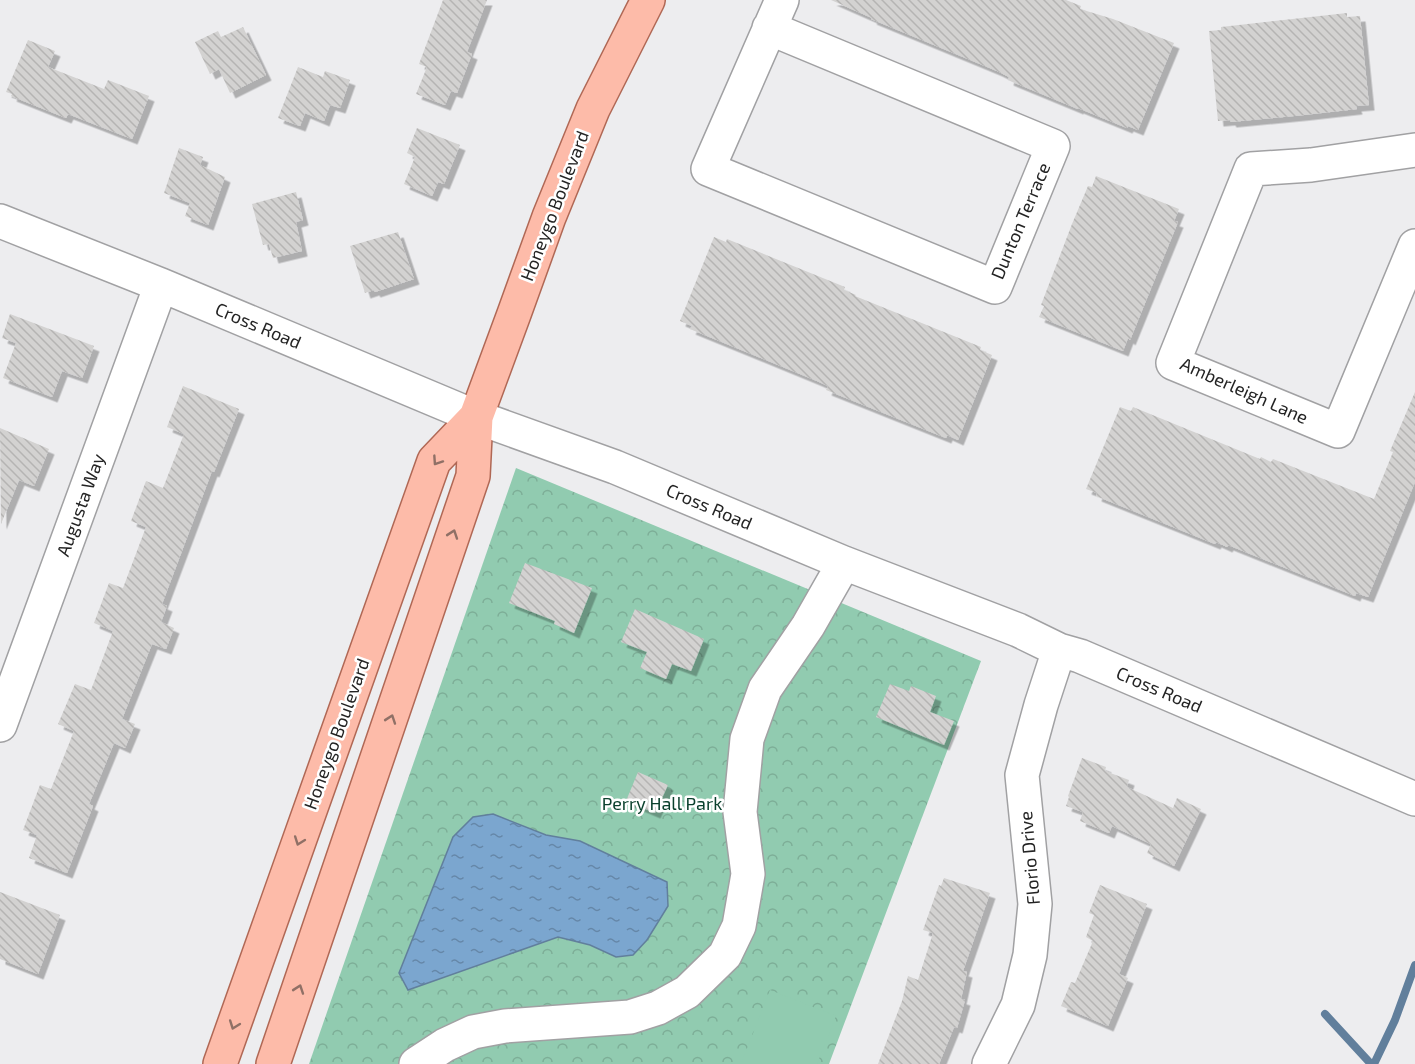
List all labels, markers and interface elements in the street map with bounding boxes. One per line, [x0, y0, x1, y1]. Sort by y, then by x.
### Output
street label: Honeygo Boulevard [515, 127, 593, 284]
street label: Dunton Terrace [986, 159, 1055, 282]
street label: Cross Road [212, 297, 305, 353]
street label: Amberleigh Lane [1177, 352, 1312, 428]
street label: Augusta Way [51, 450, 109, 559]
one-way arrow [433, 454, 444, 465]
street label: Cross Road [663, 478, 756, 534]
one-way arrow [446, 529, 458, 540]
street label: Honeygo Boulevard [298, 655, 374, 812]
street label: Cross Road [1113, 661, 1206, 717]
one-way arrow [383, 714, 396, 725]
park label: Perry Hall Park [602, 792, 722, 814]
street label: Florio Drive [1014, 810, 1044, 906]
one-way arrow [294, 835, 307, 846]
one-way arrow [292, 984, 305, 995]
one-way arrow [229, 1019, 242, 1030]

